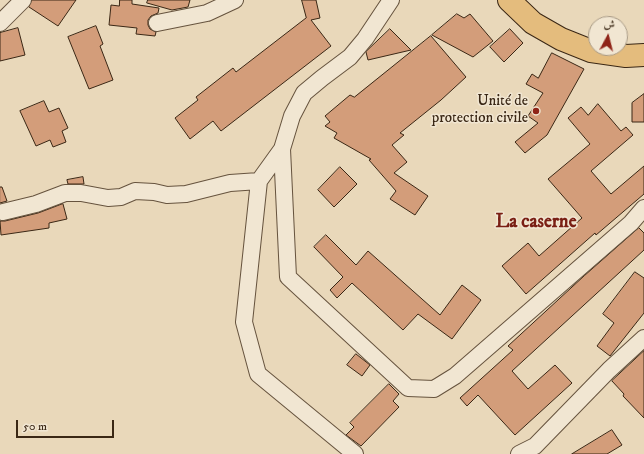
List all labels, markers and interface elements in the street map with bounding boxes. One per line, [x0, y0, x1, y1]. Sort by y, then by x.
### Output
north arrow [588, 16, 628, 56]
text: ش [603, 17, 616, 33]
place label: Unité de protection civile [432, 93, 528, 128]
marker: Unité de protection civile [531, 106, 541, 116]
district label: La caserne [495, 212, 577, 234]
scale bar [18, 412, 116, 438]
text: 50 m [23, 419, 47, 434]

